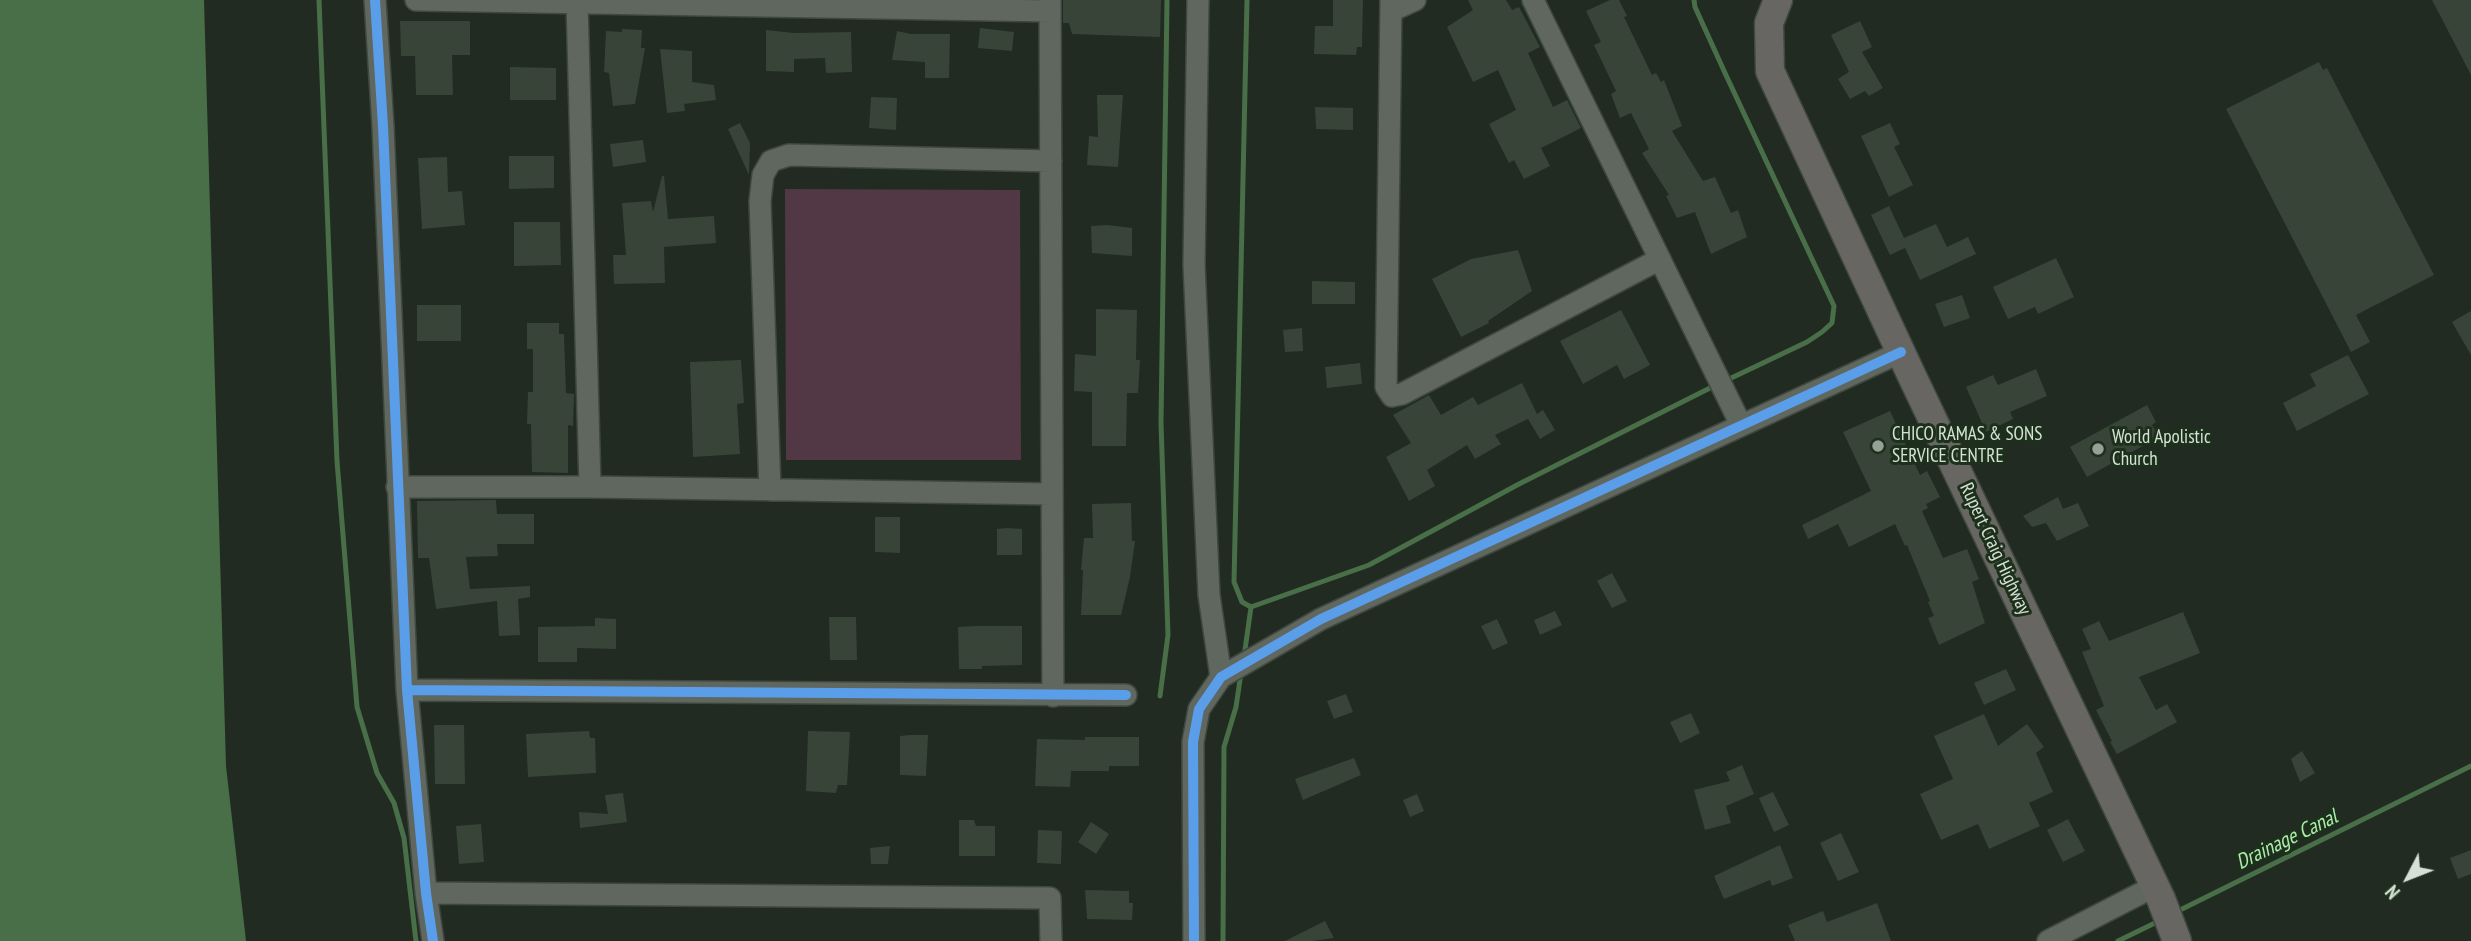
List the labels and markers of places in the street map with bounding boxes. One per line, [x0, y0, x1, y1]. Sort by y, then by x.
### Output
place label: CHICO RAMAS & SONS SERVICE CENTRE [1892, 424, 2042, 468]
place label: World Apolistic Church [2112, 427, 2211, 471]
marker: CHICO RAMAS & SONS SERVICE CENTRE [1870, 438, 1886, 454]
marker: World Apolistic Church [2090, 441, 2106, 457]

